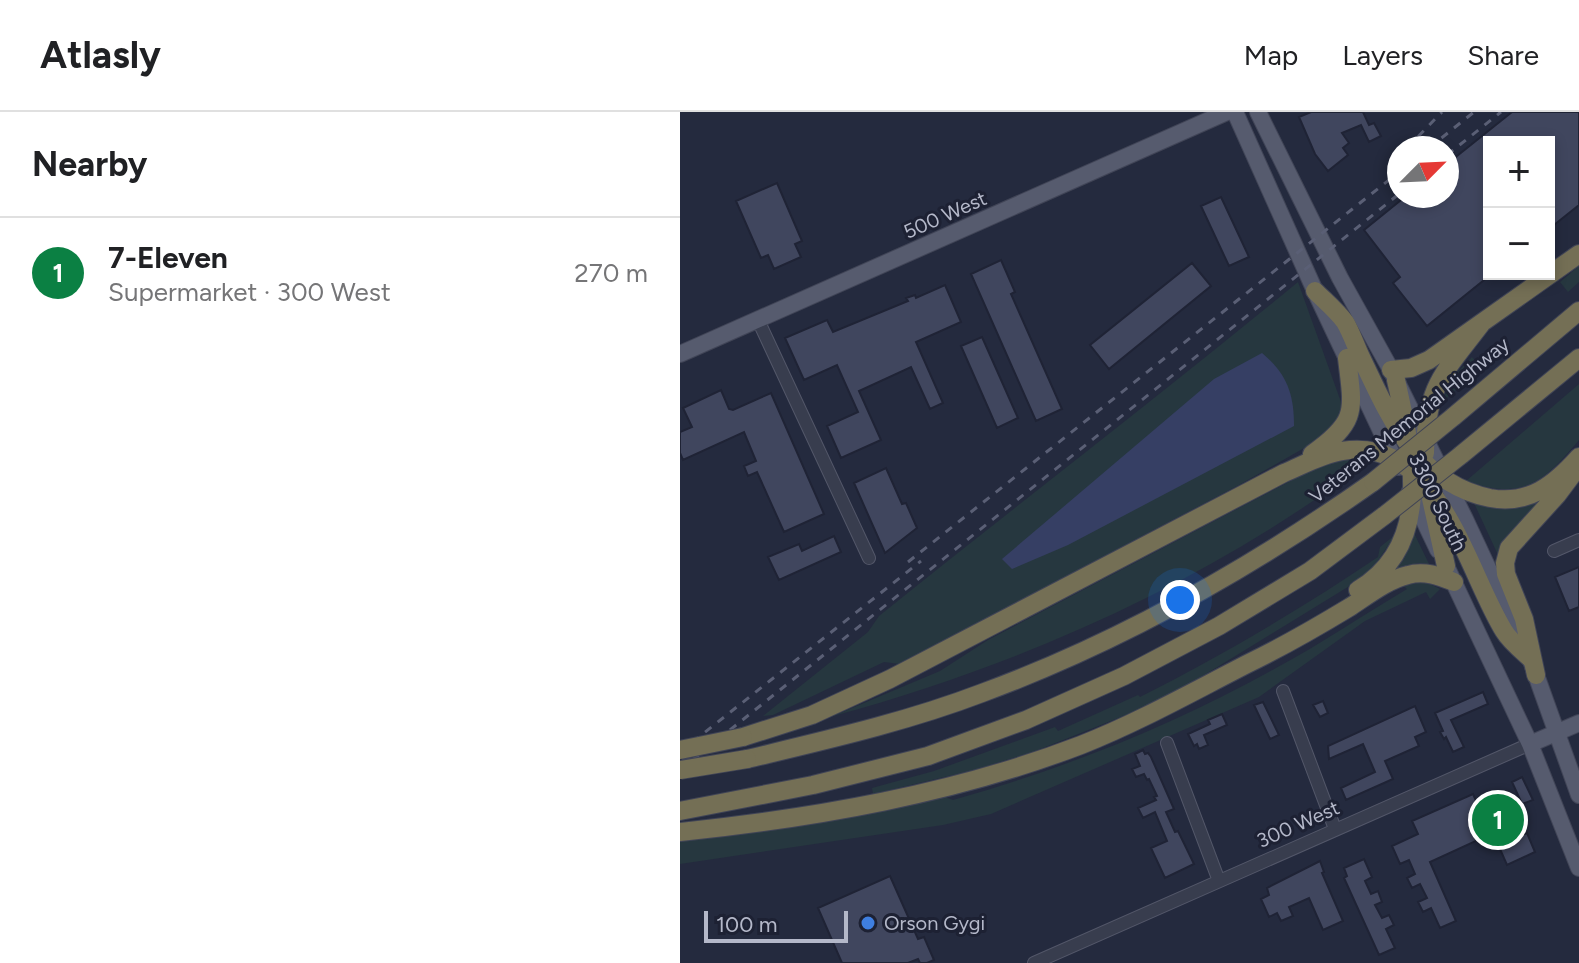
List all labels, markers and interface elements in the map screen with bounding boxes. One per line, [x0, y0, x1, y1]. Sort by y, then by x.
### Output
text: Atlasly [40, 32, 161, 78]
text: Map [1244, 38, 1298, 72]
text: Layers [1342, 38, 1423, 72]
text: Share [1467, 38, 1539, 72]
north arrow [1387, 136, 1459, 208]
map controls [1483, 136, 1555, 280]
button: + [1483, 136, 1555, 208]
text: Nearby [32, 144, 147, 185]
street label: 500 West [900, 186, 990, 244]
button: − [1483, 208, 1555, 280]
text: 7-Eleven [108, 239, 228, 276]
text: 1 [53, 257, 63, 289]
text: 270 m [574, 257, 648, 289]
text: Supermarket · 300 West [108, 276, 391, 308]
street label: Veterans Memorial Highway [1304, 332, 1514, 508]
street label: 3300 South [1404, 449, 1472, 555]
your location [1160, 580, 1200, 620]
pin: 1 [1472, 790, 1524, 850]
street label: 300 West [1253, 795, 1343, 853]
scale bar [704, 907, 848, 943]
text: 100 m [716, 911, 777, 938]
place label: Orson Gygi [884, 911, 985, 935]
marker: Orson Gygi [859, 914, 877, 932]

